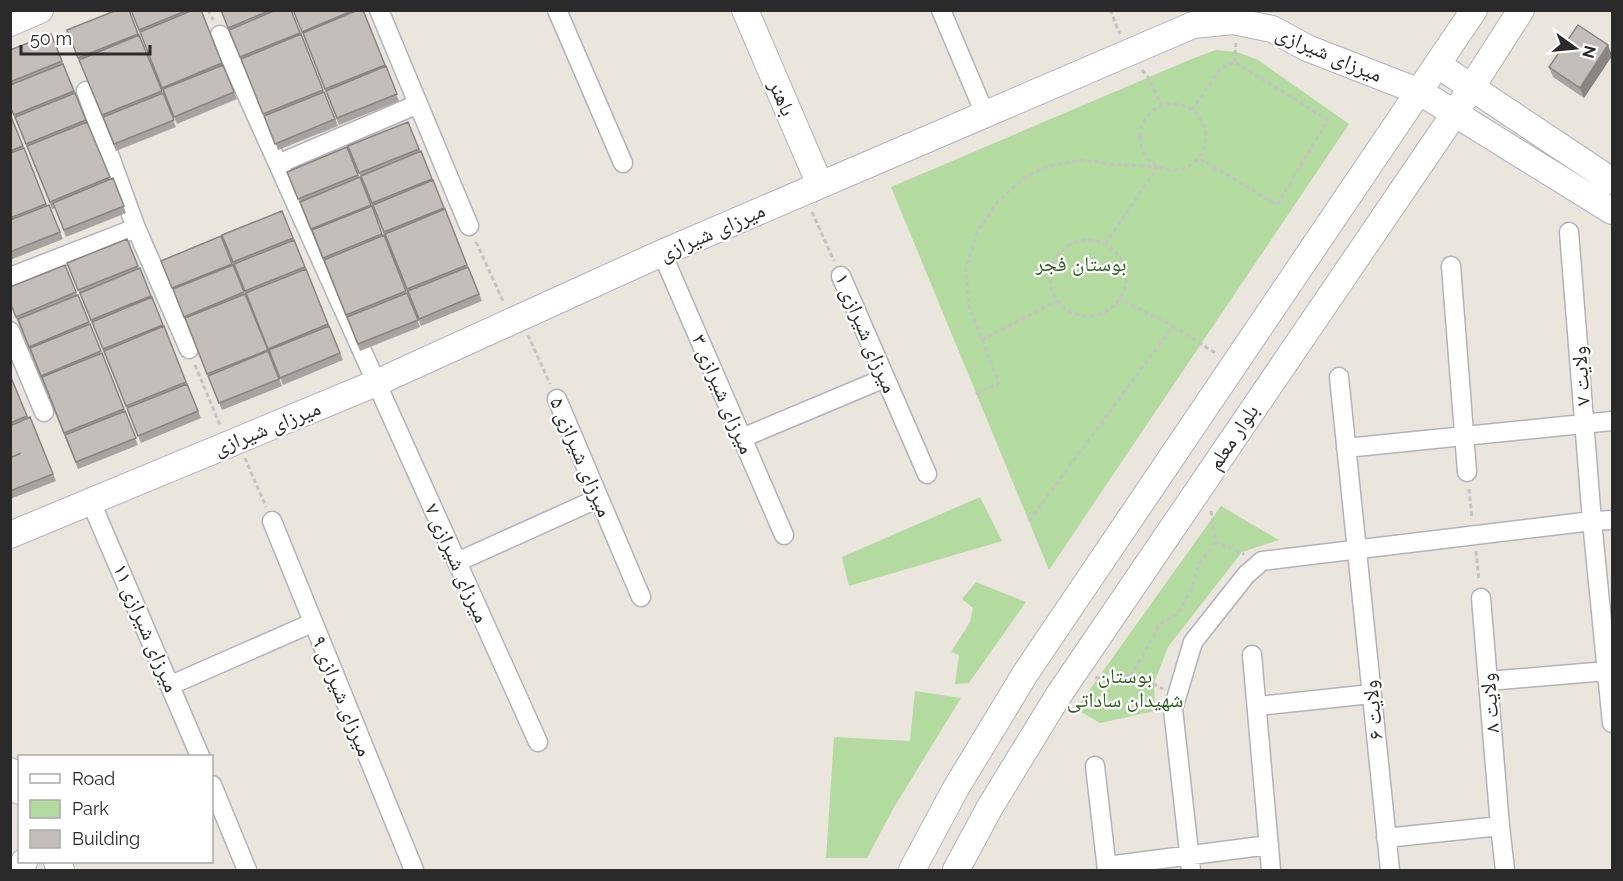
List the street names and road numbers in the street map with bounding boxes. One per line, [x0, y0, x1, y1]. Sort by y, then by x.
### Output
street label: میرزای شیرازی [1272, 20, 1386, 87]
street label: باهنر [763, 75, 801, 119]
street label: میرزای شیرازی [655, 197, 769, 266]
street label: میرزای شیرازی ۱ [830, 269, 903, 397]
street label: میرزای شیرازی ۳ [687, 330, 760, 458]
street label: ولایت ۷ [1566, 345, 1595, 407]
street label: میرزای شیرازی ۵ [545, 393, 618, 521]
street label: میرزای شیرازی [210, 395, 324, 460]
street label: بلوار معلم [1202, 399, 1265, 475]
street label: میرزای شیرازی ۷ [420, 499, 495, 626]
street label: میرزای شیرازی ۱۱ [108, 560, 185, 696]
street label: میرزای شیرازی ۹ [307, 632, 378, 760]
street label: ولایت ۸ [1474, 672, 1505, 734]
street label: ولایت ۶ [1357, 679, 1388, 741]

